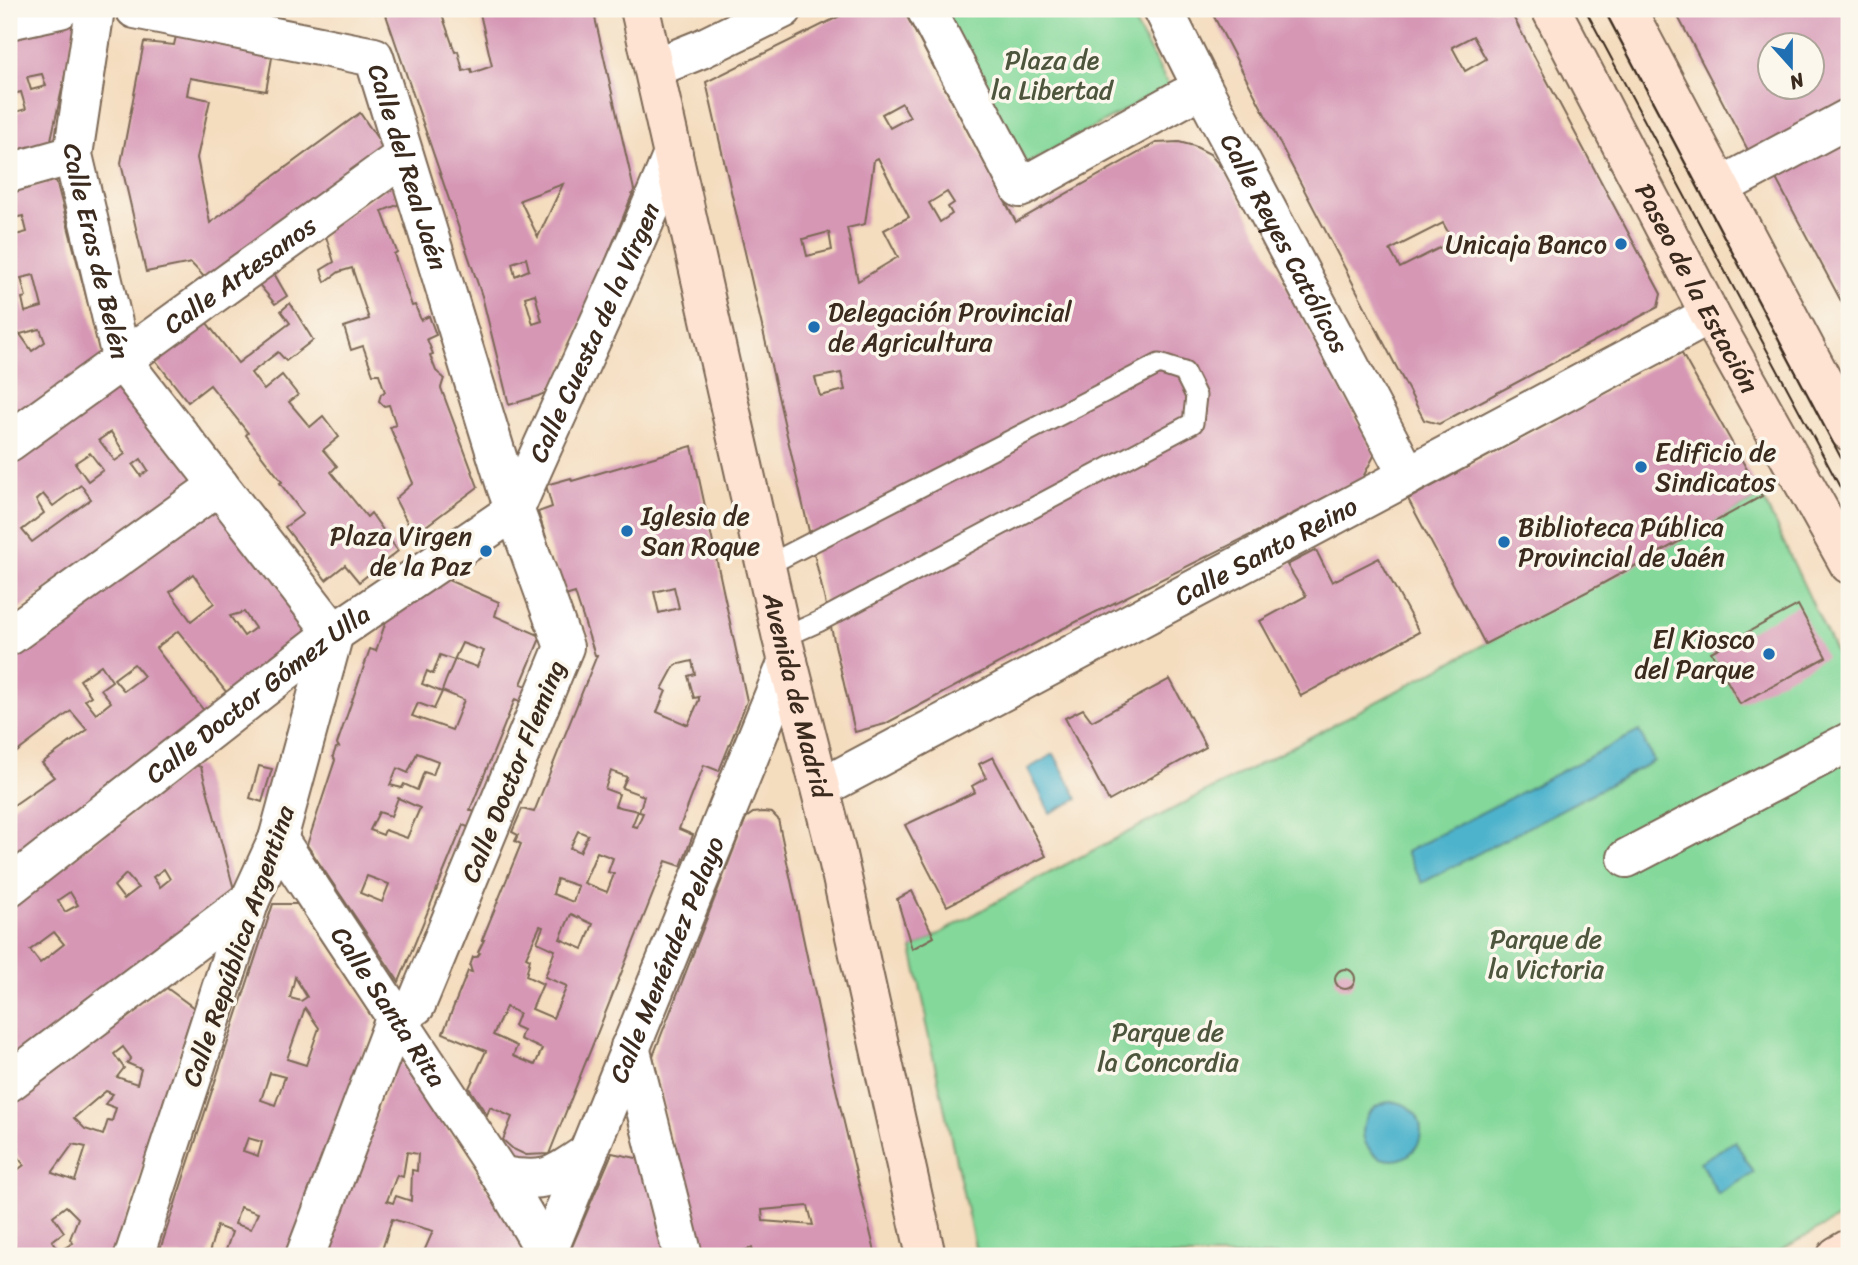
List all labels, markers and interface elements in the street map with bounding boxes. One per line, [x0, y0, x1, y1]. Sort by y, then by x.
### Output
north arrow [1756, 32, 1826, 102]
park label: Plaza de la Libertad [991, 37, 1115, 113]
street label: Calle del Real Jaén [354, 58, 461, 276]
text: N [1784, 63, 1810, 99]
street label: Calle Reyes Católicos [1207, 125, 1362, 362]
street label: Calle Eras de Belén [49, 141, 144, 364]
street label: Paseo de la Estación [1622, 174, 1772, 402]
street label: Calle Cuesta de la Virgen [515, 195, 673, 470]
street label: Calle Artesanos [153, 203, 327, 346]
place label: Unicaja Banco [1446, 221, 1607, 267]
marker: Unicaja Banco [1613, 236, 1629, 252]
place label: Delegación Provincial de Agricultura [828, 289, 1072, 365]
marker: Delegación Provincial de Agricultura [806, 319, 822, 335]
place label: Edificio de Sindicatos [1655, 429, 1776, 505]
marker: Edificio de Sindicatos [1633, 459, 1649, 475]
street label: Calle Santo Reino [1166, 483, 1366, 619]
place label: Iglesia de San Roque [640, 493, 760, 569]
place label: Biblioteca Pública Provincial de Jaén [1518, 504, 1725, 580]
place label: Plaza Virgen de la Paz [330, 513, 473, 589]
marker: Iglesia de San Roque [619, 523, 635, 539]
marker: Biblioteca Pública Provincial de Jaén [1496, 534, 1512, 550]
marker: Plaza Virgen de la Paz [478, 543, 494, 559]
street label: Avenida de Madrid [749, 587, 845, 805]
street label: Calle Doctor Gómez Ulla [135, 592, 380, 796]
place label: El Kiosco del Parque [1634, 616, 1755, 692]
marker: El Kiosco del Parque [1761, 646, 1777, 662]
street label: Calle Doctor Fleming [447, 653, 579, 889]
street label: Calle República Argentina [168, 798, 308, 1093]
street label: Calle Menéndez Pelayo [596, 829, 737, 1090]
street label: Calle Santa Rita [318, 916, 459, 1097]
park label: Parque de la Victoria [1488, 916, 1605, 992]
park label: Parque de la Concordia [1097, 1009, 1239, 1085]

